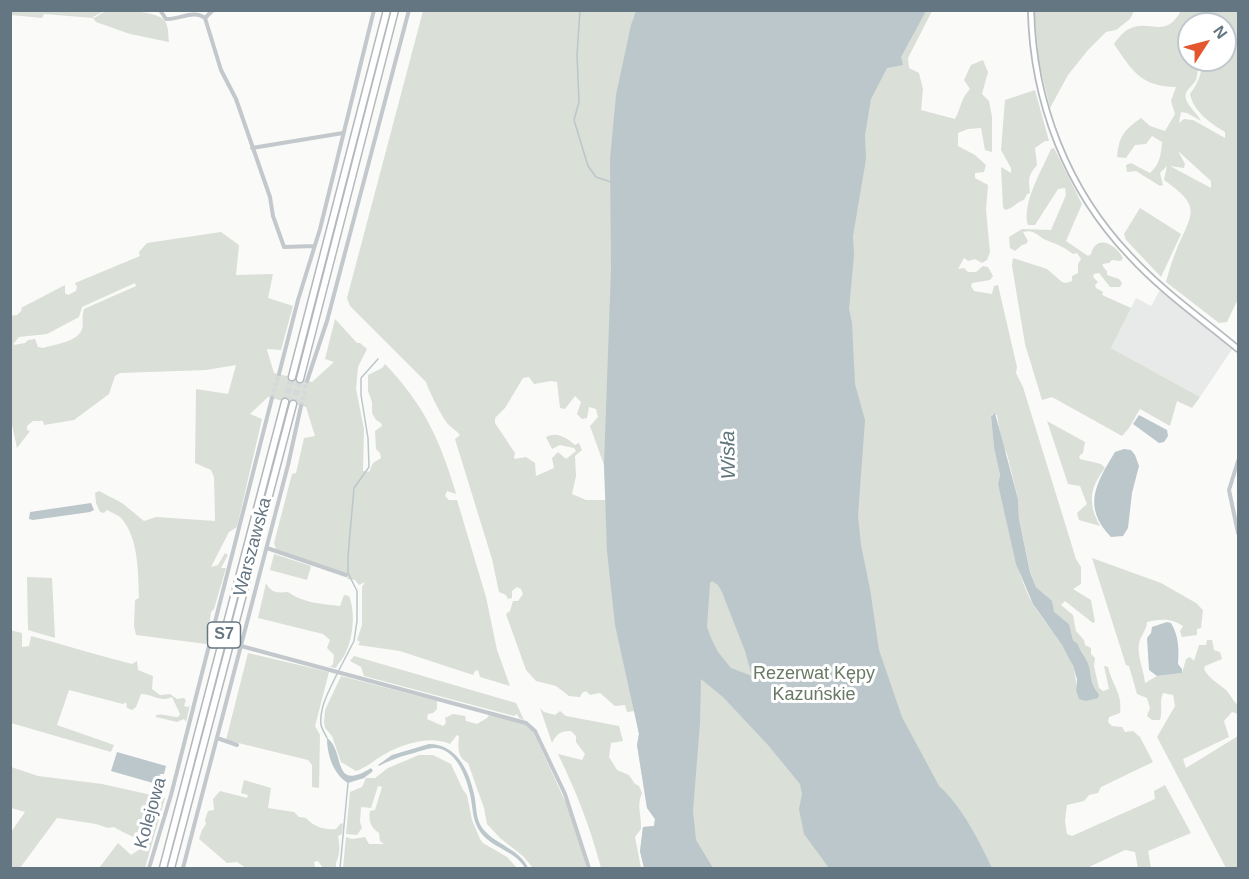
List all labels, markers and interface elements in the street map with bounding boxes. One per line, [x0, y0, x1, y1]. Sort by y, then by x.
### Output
north arrow [1177, 12, 1237, 72]
text: N [1210, 23, 1231, 42]
water label: Wisła [717, 430, 741, 480]
street label: Warszawska [229, 495, 277, 599]
road number: S7 [208, 622, 240, 648]
park label: Rezerwat Kępy Kazuńskie [753, 663, 875, 706]
street label: Kolejowa [131, 775, 171, 851]

